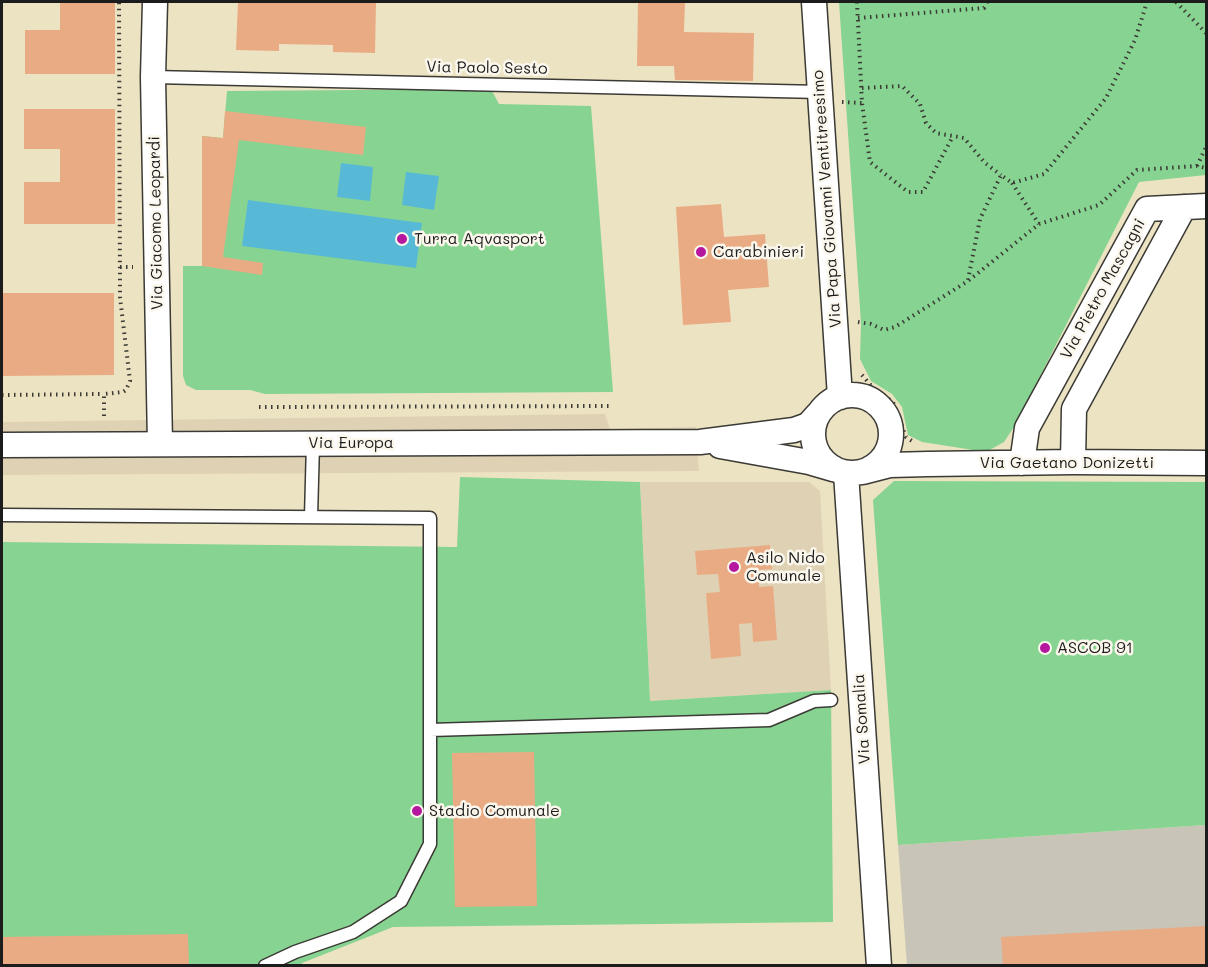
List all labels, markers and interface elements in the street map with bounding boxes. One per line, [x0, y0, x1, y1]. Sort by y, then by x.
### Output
street label: Via Paolo Sesto [426, 57, 548, 79]
street label: Via Papa Giovanni Ventitreesimo [808, 70, 846, 328]
street label: Via Giacomo Leopardi [145, 136, 167, 310]
street label: Via Pietro Mascagni [1056, 215, 1150, 363]
place label: Turra Aqvasport [414, 229, 545, 249]
marker: Turra Aqvasport [395, 232, 409, 246]
place label: Carabinieri [713, 242, 804, 262]
marker: Carabinieri [694, 245, 708, 259]
street label: Via Europa [308, 433, 394, 453]
street label: Via Gaetano Donizetti [980, 453, 1154, 473]
place label: Asilo Nido Comunale [746, 548, 825, 586]
marker: Asilo Nido Comunale [727, 560, 741, 574]
place label: ASCOB 91 [1057, 638, 1133, 658]
marker: ASCOB 91 [1038, 641, 1052, 655]
street label: Via Somalia [849, 673, 875, 765]
place label: Stadio Comunale [429, 801, 560, 821]
marker: Stadio Comunale [410, 804, 424, 818]

